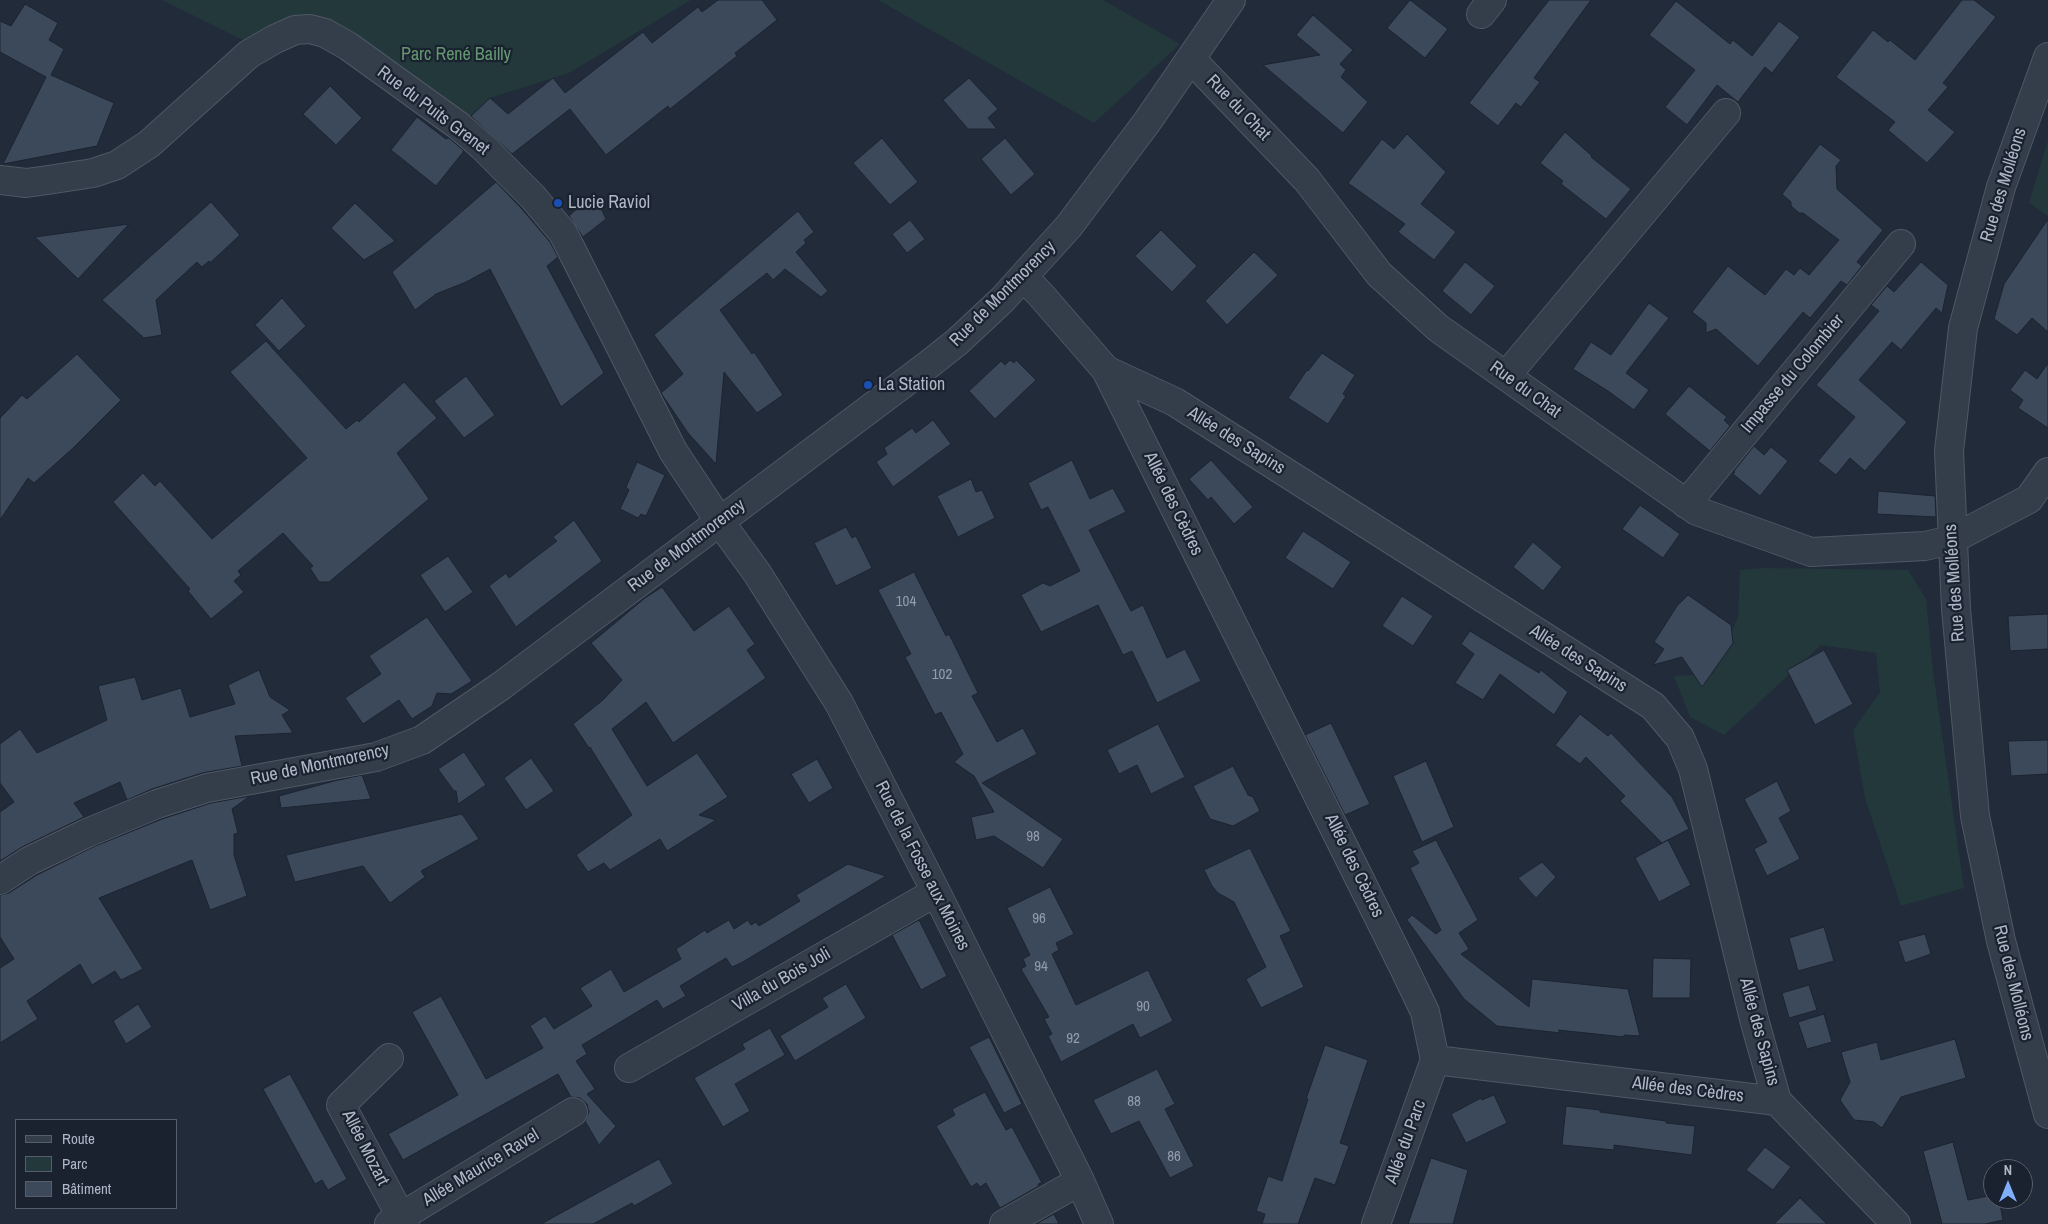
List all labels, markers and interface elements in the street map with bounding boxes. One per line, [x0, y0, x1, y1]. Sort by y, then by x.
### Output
park label: Parc René Bailly [401, 44, 511, 66]
street label: Rue du Puits Grenet [373, 62, 493, 160]
street label: Rue du Chat [1201, 71, 1275, 145]
street label: Rue des Molléons [1976, 125, 2032, 245]
place label: Lucie Raviol [568, 192, 650, 214]
marker: Lucie Raviol [552, 197, 564, 209]
street label: Rue de Montmorency [945, 236, 1061, 352]
street label: Impasse du Colombier [1737, 310, 1849, 438]
street label: Rue du Chat [1485, 357, 1565, 423]
place label: La Station [878, 374, 945, 396]
marker: La Station [862, 379, 874, 391]
street label: Allée des Sapins [1183, 402, 1289, 480]
street label: Allée des Cèdres [1139, 449, 1207, 559]
street label: Rue de Montmorency [624, 495, 750, 597]
street label: Rue des Molléons [1940, 523, 1970, 643]
house number: 104 [896, 593, 916, 611]
street label: Allée des Sapins [1525, 620, 1631, 698]
house number: 102 [932, 666, 952, 684]
street label: Rue de Montmorency [249, 740, 391, 790]
street label: Rue de la Fosse aux Moines [870, 778, 974, 954]
street label: Allée des Cèdres [1320, 811, 1388, 921]
house number: 98 [1026, 828, 1040, 846]
house number: 96 [1032, 910, 1046, 928]
street label: Rue des Molléons [1988, 923, 2038, 1043]
street label: Villa du Bois Joli [729, 943, 835, 1017]
house number: 94 [1034, 958, 1048, 976]
street label: Allée des Sapins [1734, 976, 1784, 1088]
house number: 90 [1136, 998, 1150, 1016]
house number: 92 [1066, 1030, 1080, 1048]
street label: Allée des Cèdres [1631, 1072, 1745, 1108]
house number: 88 [1127, 1093, 1141, 1111]
street label: Allée du Parc [1381, 1097, 1431, 1187]
street label: Allée Mozart [337, 1107, 393, 1189]
legend [15, 1119, 178, 1209]
street label: Allée Maurice Ravel [419, 1125, 543, 1211]
text: Route [62, 1128, 95, 1149]
house number: 86 [1167, 1148, 1181, 1166]
text: Parc [62, 1153, 87, 1174]
north arrow [1983, 1159, 2033, 1209]
text: N [2004, 1161, 2012, 1179]
text: Bâtiment [62, 1178, 111, 1199]

